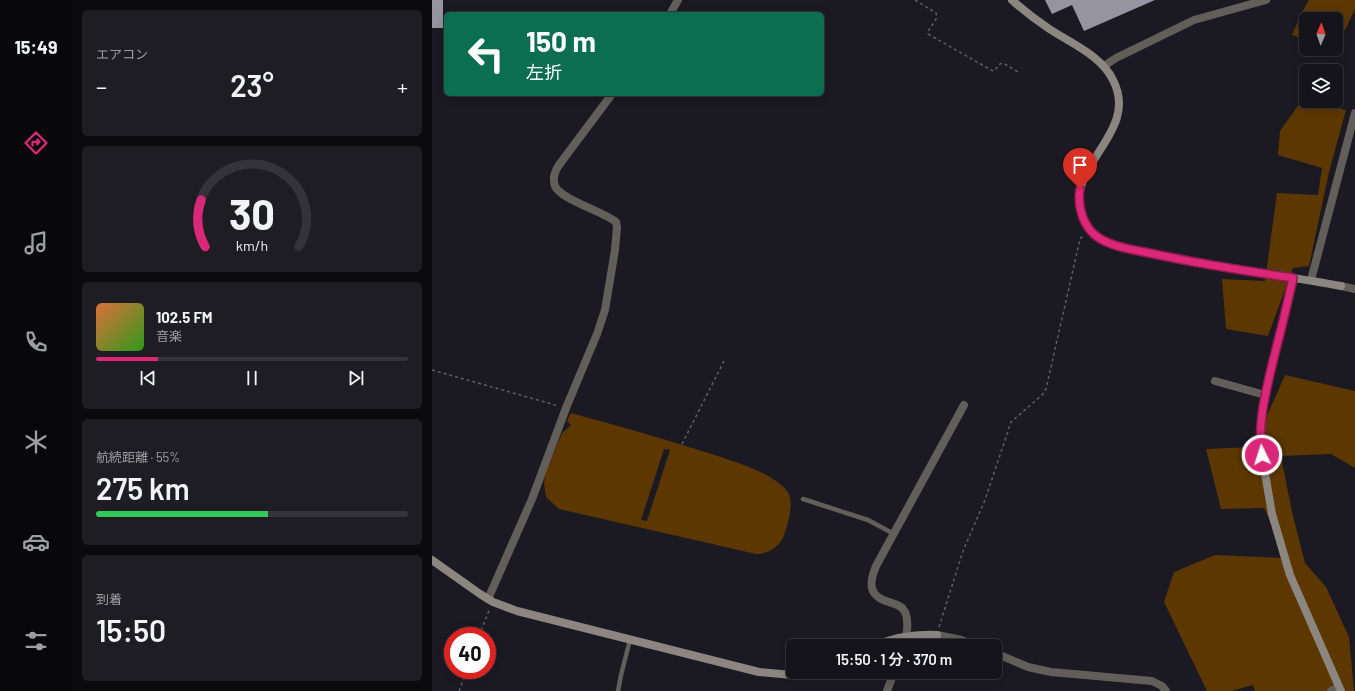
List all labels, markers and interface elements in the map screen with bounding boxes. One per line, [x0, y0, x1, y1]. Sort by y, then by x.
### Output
north arrow [1299, 12, 1343, 56]
map controls [1299, 12, 1343, 108]
text: 150 m [526, 24, 596, 58]
icon: left [460, 28, 512, 80]
text: 15:49 [14, 36, 58, 58]
text: エアコン [96, 46, 148, 62]
text: 左折 [526, 61, 562, 83]
button: layers [1299, 64, 1343, 108]
text: 23° [230, 67, 274, 103]
text: − [96, 73, 107, 99]
text: + [397, 73, 408, 99]
icon: directions [22, 129, 50, 157]
pin [1063, 148, 1097, 189]
icon: arrive [1069, 154, 1091, 176]
text: 30 [229, 188, 275, 238]
icon: music [22, 229, 50, 257]
text: km/h [236, 237, 268, 254]
text: 102.5 FM [156, 308, 213, 326]
icon: phone [22, 328, 50, 356]
text: 音楽 [156, 328, 182, 344]
icon: previous [137, 367, 159, 389]
icon: pause [241, 367, 263, 389]
icon: next [345, 367, 367, 389]
icon: climate [22, 428, 50, 456]
position arrow [1241, 434, 1283, 476]
text: 航続距離 · 55% [96, 449, 180, 465]
text: 275 km [96, 470, 190, 506]
icon: car [22, 528, 50, 556]
text: 到着 [96, 591, 122, 607]
text: 15:50 [96, 612, 166, 648]
icon: filters [22, 627, 50, 655]
speed limit sign: 40 [444, 627, 496, 679]
text: 15:50 · 1 分 · 370 m [836, 650, 952, 668]

